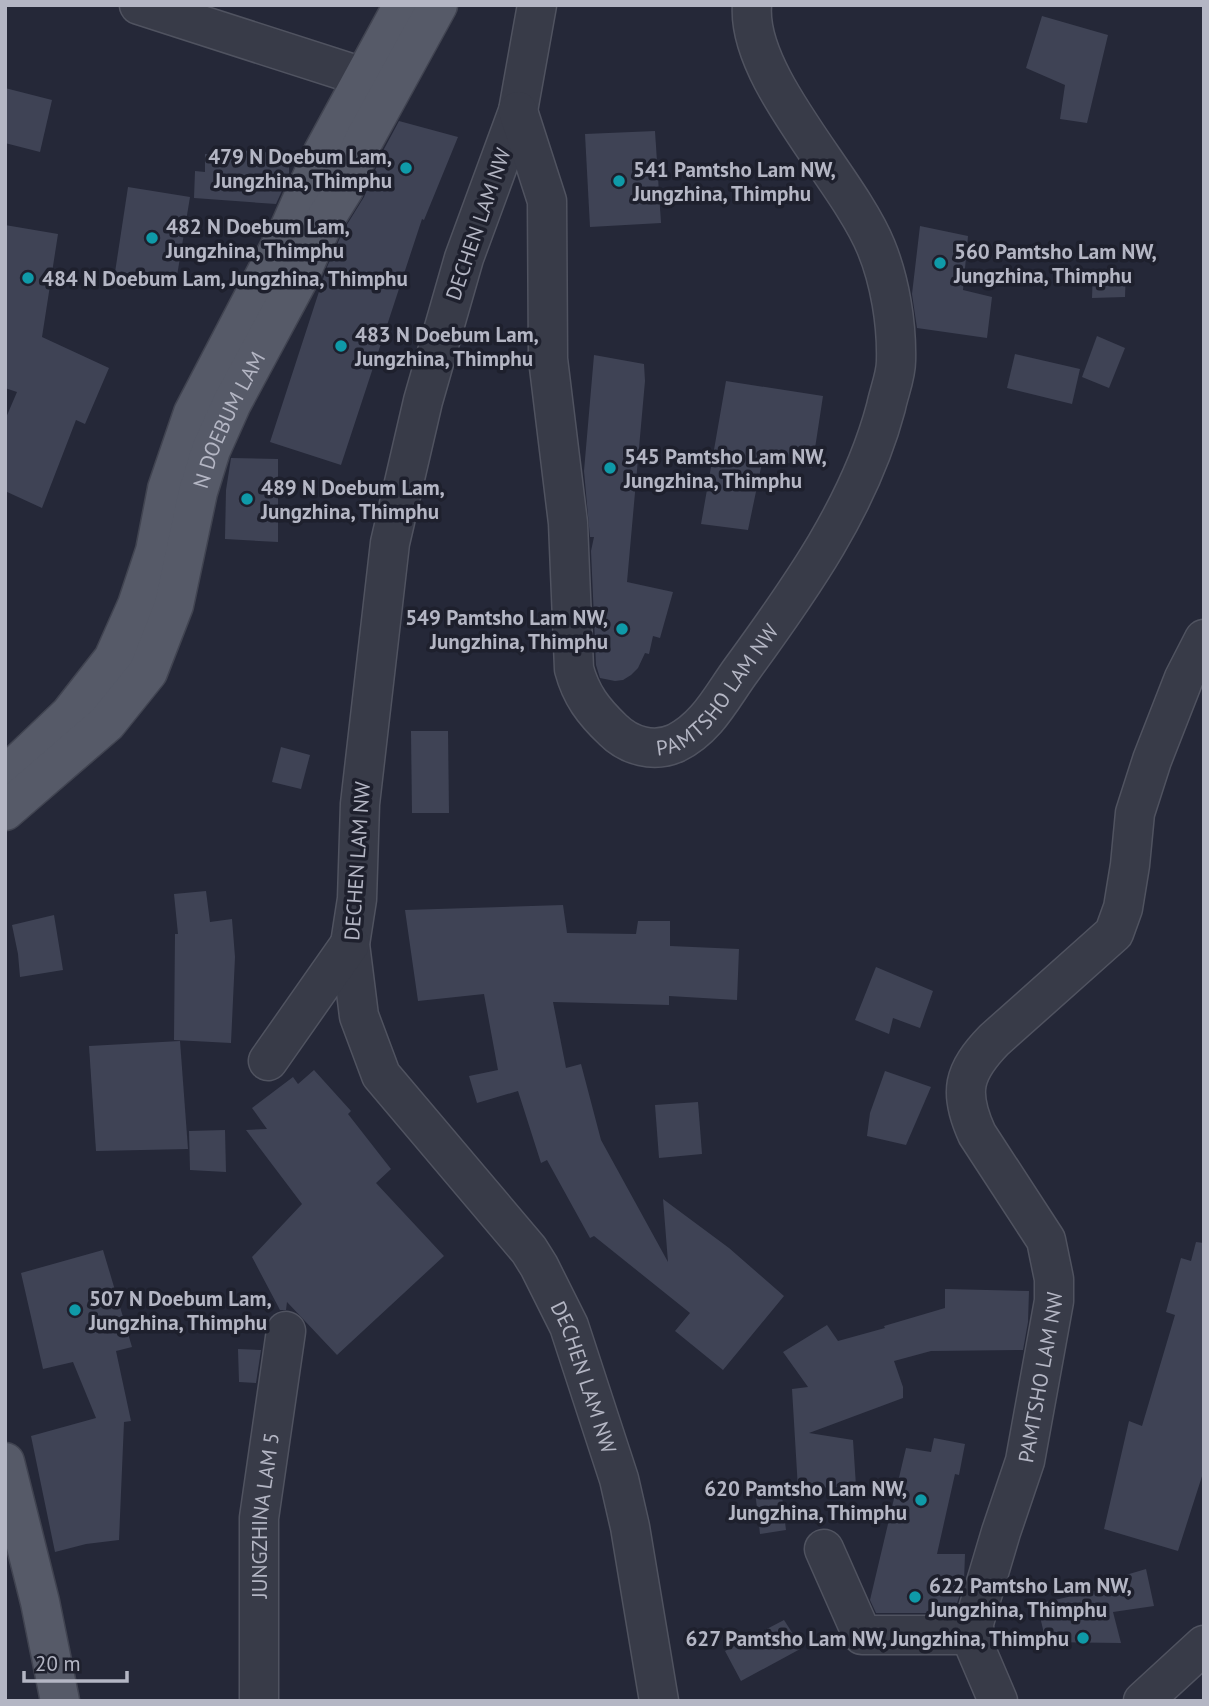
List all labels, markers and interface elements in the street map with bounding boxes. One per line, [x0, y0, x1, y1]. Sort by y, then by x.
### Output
place label: 479 N Doebum Lam, Jungzhina, Thimphu [208, 143, 392, 194]
street label: DECHEN LAM NW [439, 144, 517, 304]
place label: 541 Pamtsho Lam NW, Jungzhina, Thimphu [632, 156, 836, 207]
marker: 479 N Doebum Lam, Jungzhina, Thimphu [398, 160, 414, 176]
marker: 541 Pamtsho Lam NW, Jungzhina, Thimphu [611, 173, 627, 189]
place label: 482 N Doebum Lam, Jungzhina, Thimphu [165, 213, 350, 264]
marker: 482 N Doebum Lam, Jungzhina, Thimphu [144, 230, 160, 246]
place label: 560 Pamtsho Lam NW, Jungzhina, Thimphu [953, 238, 1157, 289]
marker: 560 Pamtsho Lam NW, Jungzhina, Thimphu [932, 255, 948, 271]
place label: 484 N Doebum Lam, Jungzhina, Thimphu [42, 265, 408, 292]
marker: 484 N Doebum Lam, Jungzhina, Thimphu [20, 270, 36, 286]
place label: 483 N Doebum Lam, Jungzhina, Thimphu [354, 321, 539, 372]
marker: 483 N Doebum Lam, Jungzhina, Thimphu [333, 338, 349, 354]
street label: N DOEBUM LAM [187, 347, 271, 491]
place label: 545 Pamtsho Lam NW, Jungzhina, Thimphu [623, 443, 827, 494]
marker: 545 Pamtsho Lam NW, Jungzhina, Thimphu [602, 460, 618, 476]
place label: 489 N Doebum Lam, Jungzhina, Thimphu [260, 474, 445, 525]
marker: 489 N Doebum Lam, Jungzhina, Thimphu [239, 491, 255, 507]
place label: 549 Pamtsho Lam NW, Jungzhina, Thimphu [405, 604, 608, 655]
street label: PAMTSHO LAM NW [655, 618, 784, 761]
marker: 549 Pamtsho Lam NW, Jungzhina, Thimphu [614, 621, 630, 637]
street label: DECHEN LAM NW [338, 780, 376, 941]
place label: 507 N Doebum Lam, Jungzhina, Thimphu [88, 1285, 272, 1336]
street label: PAMTSHO LAM NW [1011, 1291, 1068, 1465]
street label: DECHEN LAM NW [545, 1296, 623, 1457]
marker: 507 N Doebum Lam, Jungzhina, Thimphu [67, 1302, 83, 1318]
street label: JUNGZHINA LAM 5 [245, 1431, 285, 1599]
place label: 620 Pamtsho Lam NW, Jungzhina, Thimphu [704, 1475, 907, 1526]
marker: 620 Pamtsho Lam NW, Jungzhina, Thimphu [913, 1492, 929, 1508]
place label: 622 Pamtsho Lam NW, Jungzhina, Thimphu [928, 1572, 1132, 1623]
marker: 622 Pamtsho Lam NW, Jungzhina, Thimphu [907, 1589, 923, 1605]
place label: 627 Pamtsho Lam NW, Jungzhina, Thimphu [685, 1625, 1069, 1652]
marker: 627 Pamtsho Lam NW, Jungzhina, Thimphu [1075, 1630, 1091, 1646]
scale bar [24, 1640, 128, 1684]
text: 20 m [35, 1650, 81, 1677]

